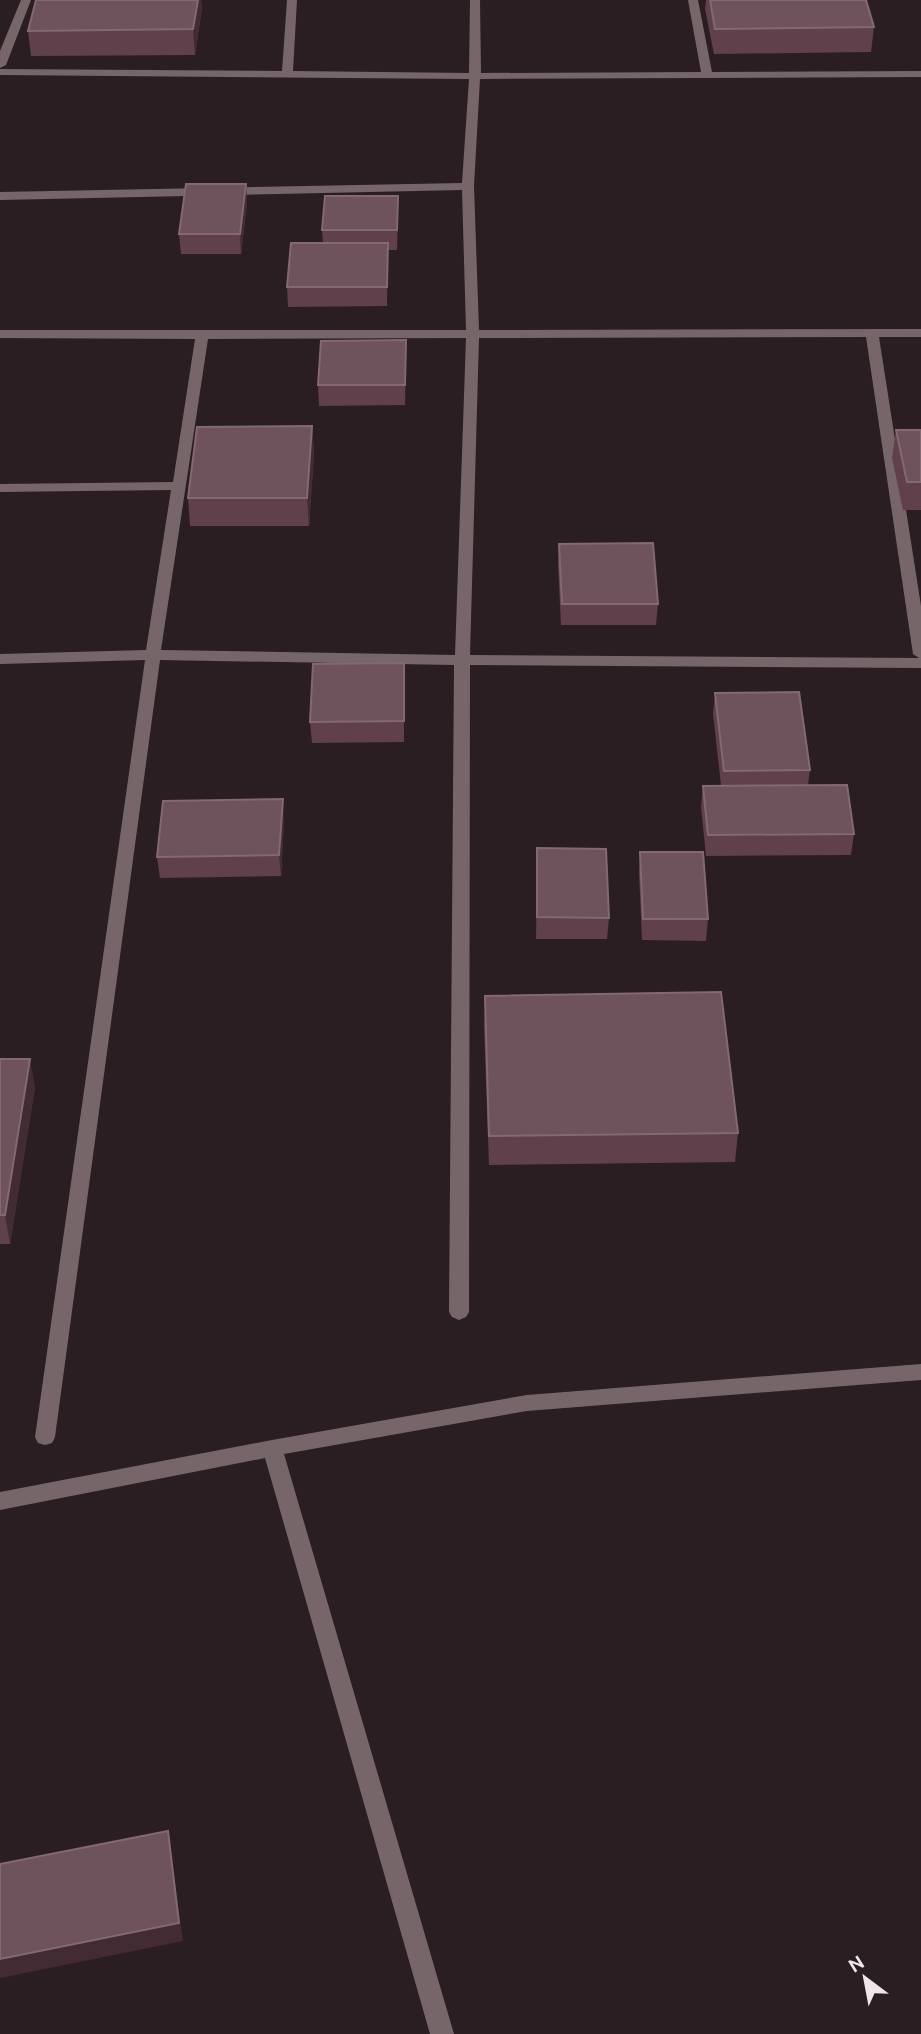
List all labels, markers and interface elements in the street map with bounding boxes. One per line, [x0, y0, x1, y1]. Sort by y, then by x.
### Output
north arrow [830, 1943, 900, 2013]
text: N [844, 1950, 868, 1977]

